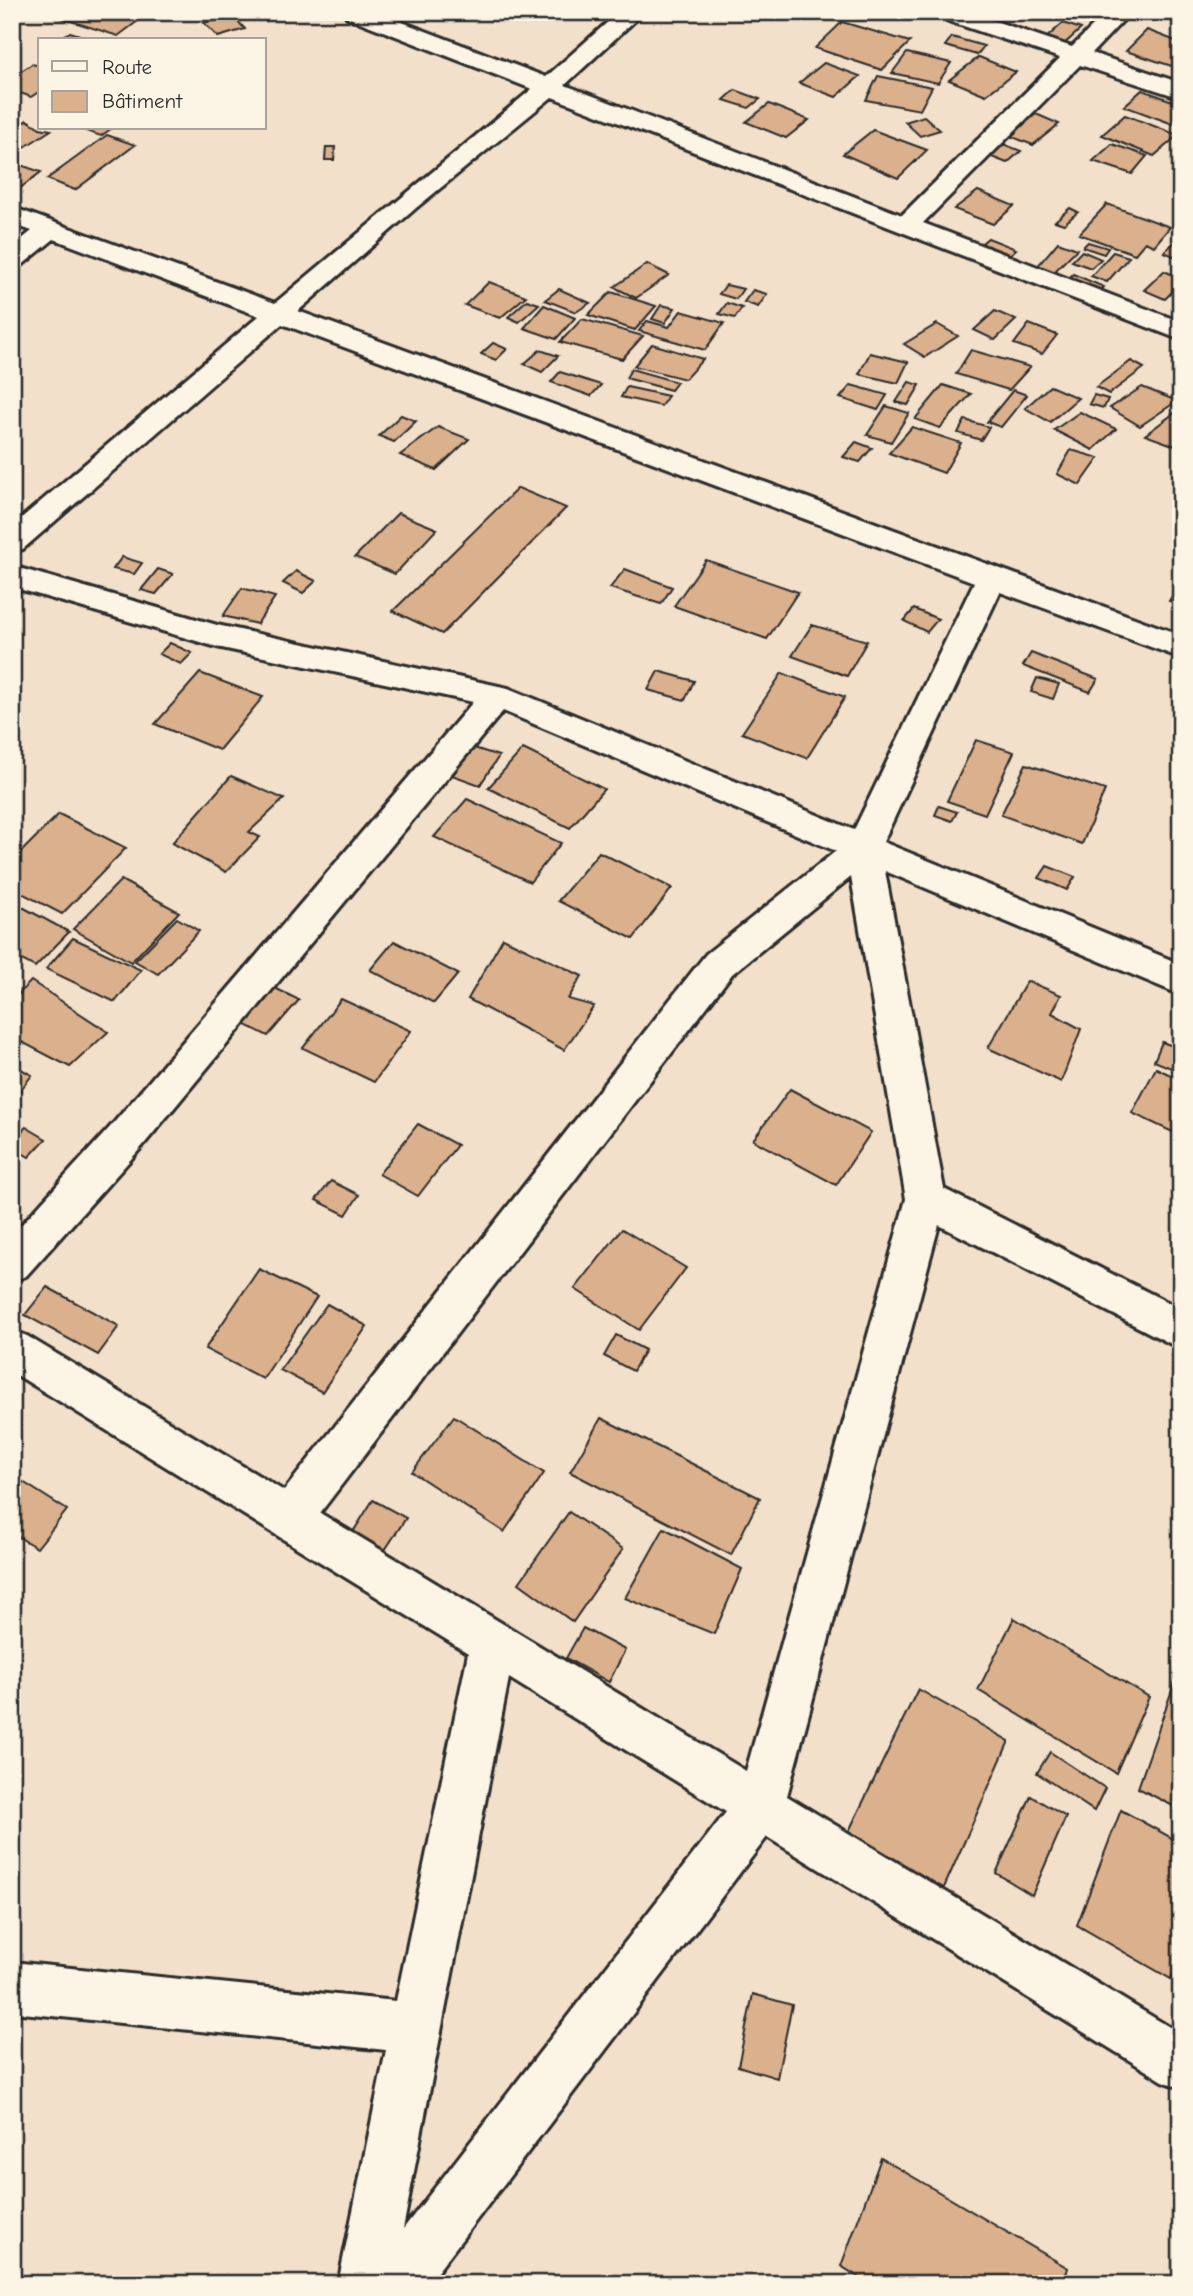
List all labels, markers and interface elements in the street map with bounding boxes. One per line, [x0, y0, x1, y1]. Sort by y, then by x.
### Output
legend [38, 38, 266, 130]
text: Route [102, 55, 152, 79]
text: Bâtiment [102, 89, 183, 113]

